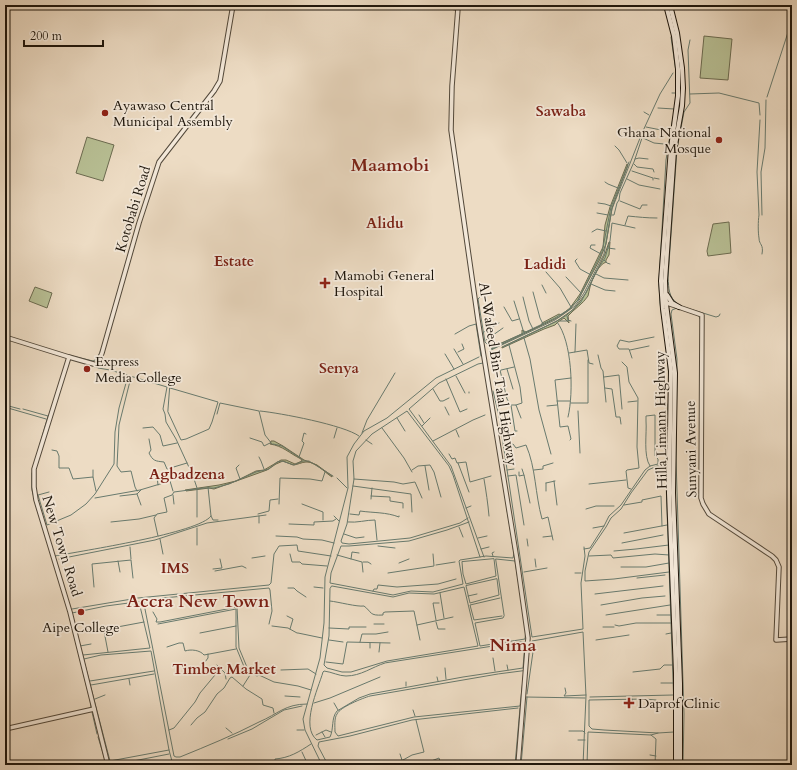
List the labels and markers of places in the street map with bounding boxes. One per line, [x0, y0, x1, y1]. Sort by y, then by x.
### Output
place label: Ayawaso Central Municipal Assembly [113, 96, 234, 131]
marker: Ayawaso Central Municipal Assembly [100, 108, 110, 118]
place label: Ghana National Mosque [617, 123, 711, 158]
marker: Ghana National Mosque [714, 135, 724, 145]
place label: Mamobi General Hospital [334, 266, 435, 301]
marker: Mamobi General Hospital [319, 277, 331, 289]
place label: Express Media College [95, 352, 182, 387]
marker: Express Media College [82, 364, 92, 374]
marker: Aipe College [76, 607, 86, 617]
place label: Aipe College [42, 618, 120, 637]
place label: Daprof Clinic [638, 694, 720, 713]
marker: Daprof Clinic [623, 697, 635, 709]

